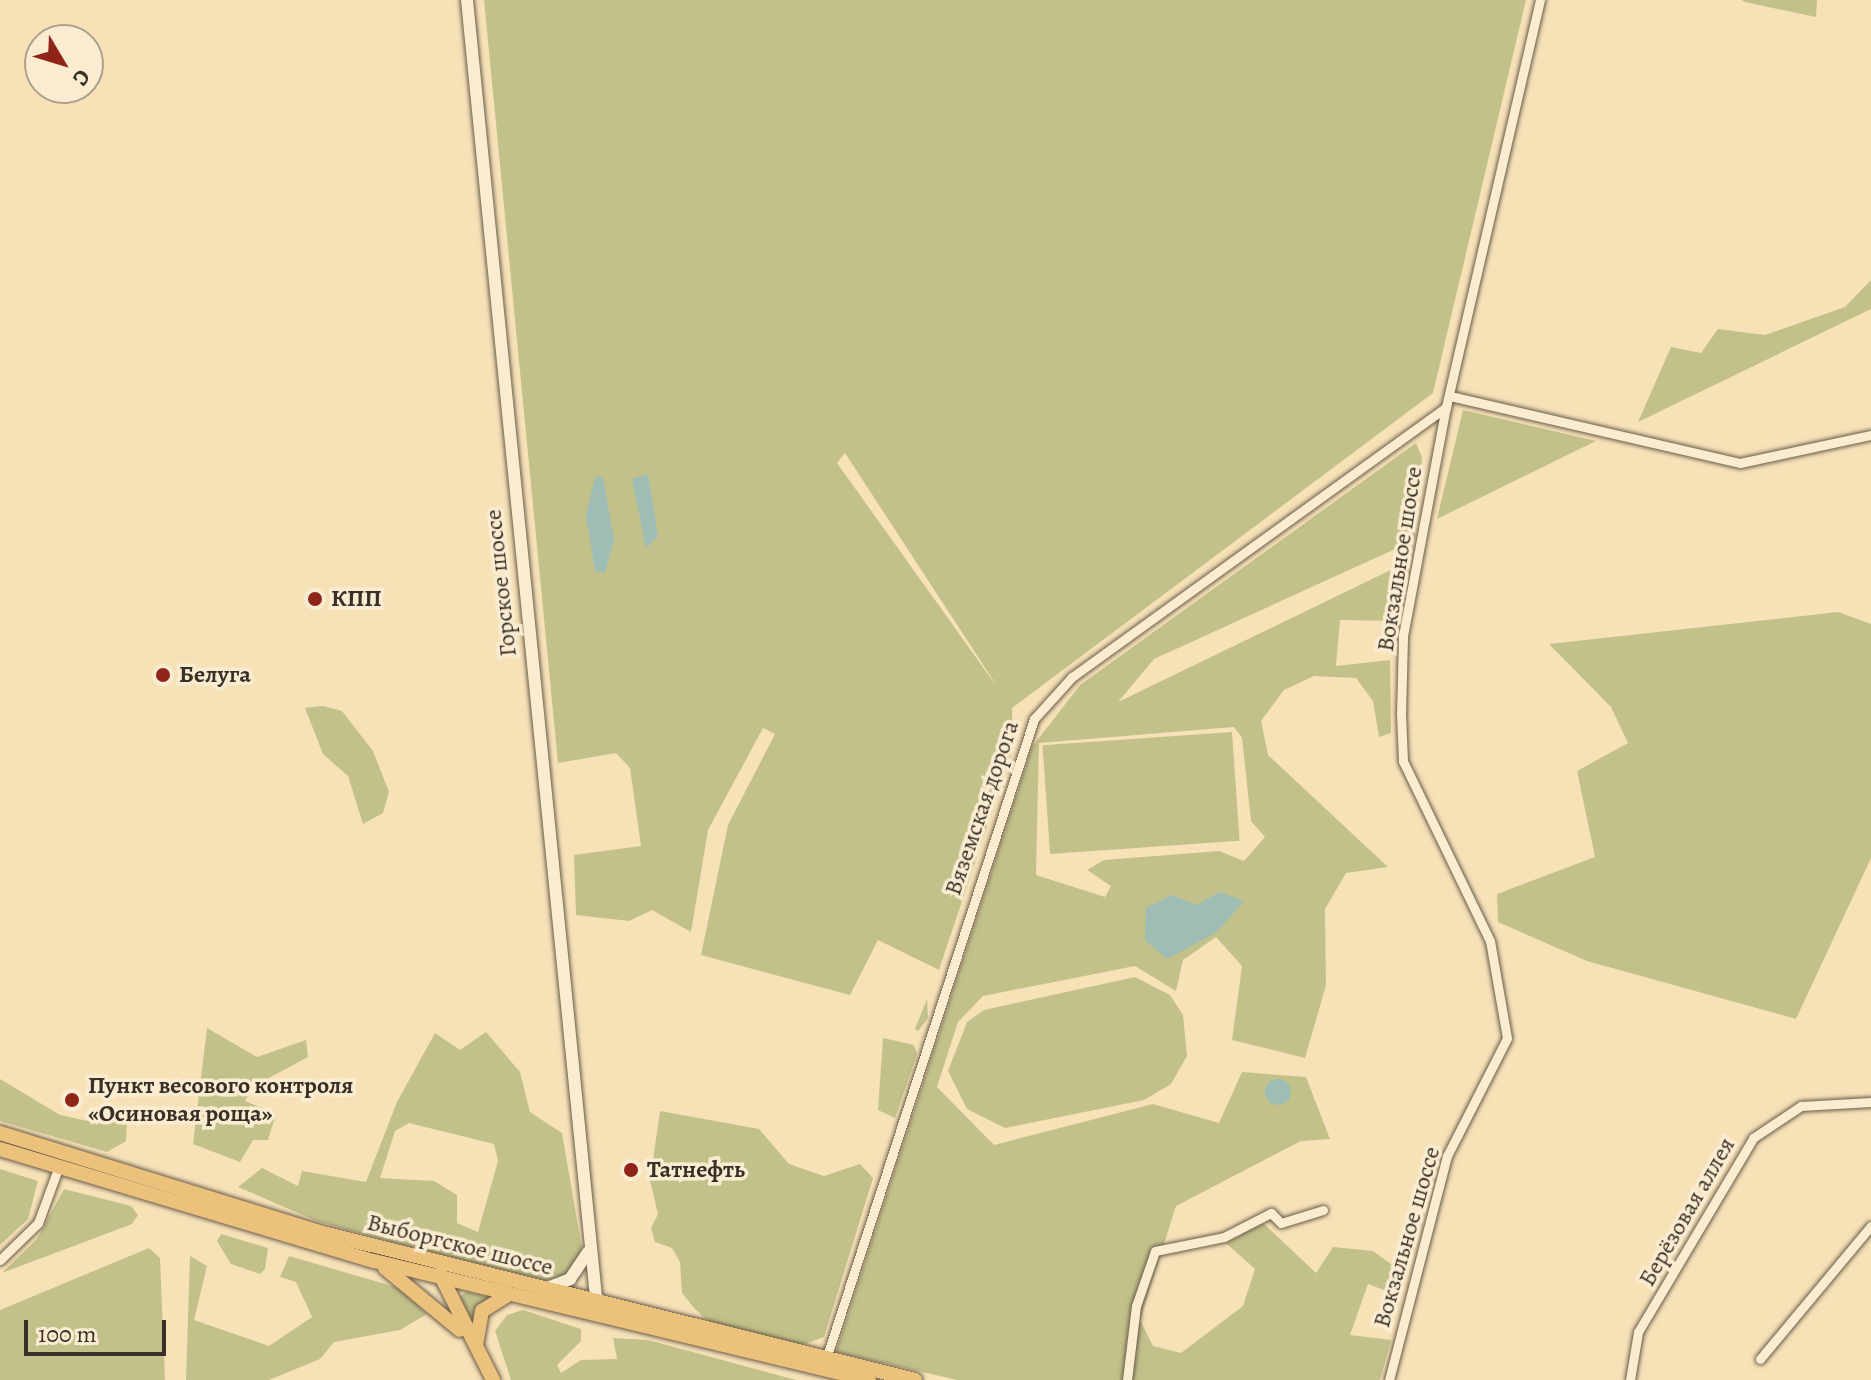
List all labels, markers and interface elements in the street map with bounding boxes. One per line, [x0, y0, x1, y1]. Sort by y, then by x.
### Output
north arrow [24, 24, 104, 104]
text: С [65, 63, 97, 92]
street label: Вокзальное шоссе [1371, 464, 1429, 654]
street label: Горское шоссе [479, 508, 523, 658]
place label: КПП [331, 585, 382, 613]
marker: КПП [306, 590, 324, 608]
place label: Белуга [179, 661, 251, 689]
marker: Белуга [154, 666, 172, 684]
street label: Вяземская дорога [939, 717, 1025, 899]
place label: Пункт весового контроля «Осиновая роща» [88, 1072, 353, 1128]
marker: Пункт весового контроля «Осиновая роща» [63, 1091, 81, 1109]
street label: Берёзовая аллея [1633, 1132, 1741, 1292]
street label: Вокзальное шоссе [1367, 1143, 1447, 1331]
place label: Татнефть [647, 1156, 745, 1184]
marker: Татнефть [622, 1161, 640, 1179]
street label: Выборгское шоссе [364, 1208, 556, 1282]
scale bar [28, 1304, 170, 1354]
text: 100 m [38, 1318, 97, 1350]

